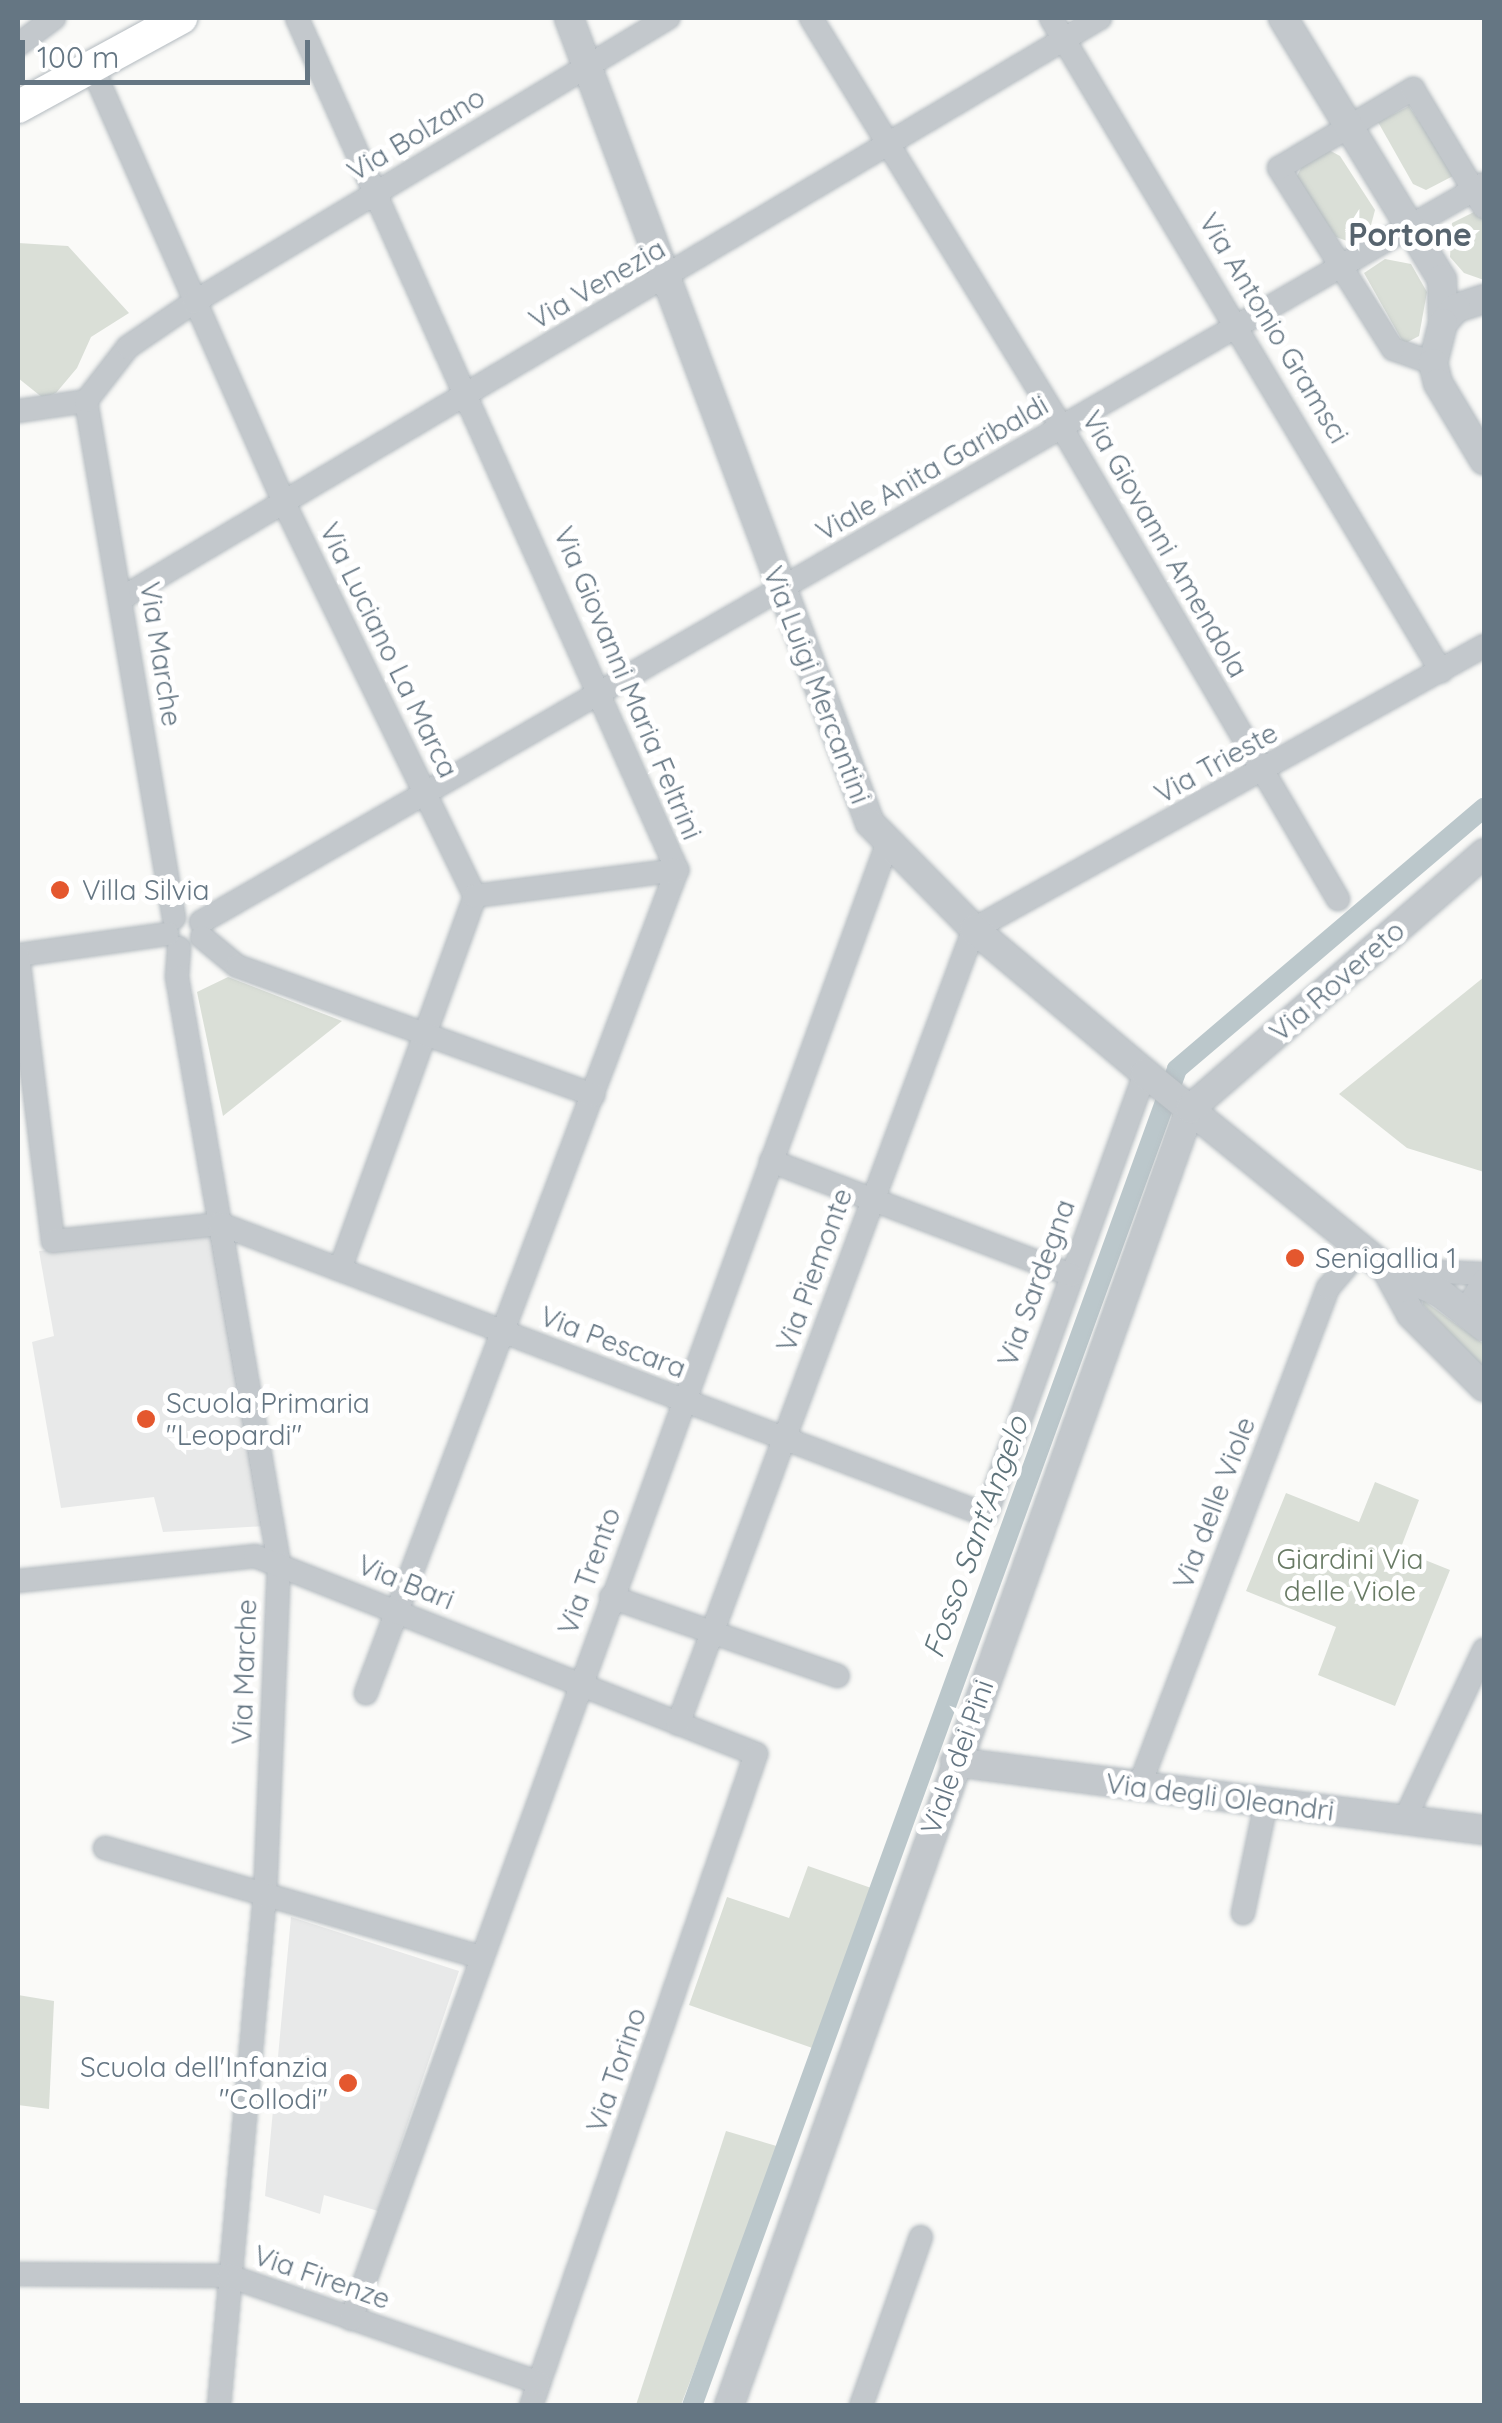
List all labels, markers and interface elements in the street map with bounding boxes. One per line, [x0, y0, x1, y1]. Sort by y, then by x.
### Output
scale bar [25, 20, 315, 82]
text: 100 m [37, 38, 119, 76]
street label: Via Bolzano [341, 80, 491, 188]
street label: Via Antonio Gramsci [1192, 207, 1356, 449]
district label: Portone [1348, 215, 1472, 253]
street label: Via Venezia [523, 232, 671, 336]
street label: Viale Anita Garibaldi [810, 388, 1054, 548]
street label: Via Giovanni Amendola [1075, 405, 1255, 683]
street label: Via Luciano La Marca [313, 517, 465, 783]
street label: Via Giovanni Maria Feltrini [547, 521, 709, 845]
street label: Via Luigi Mercantini [756, 562, 878, 808]
street label: Via Marche [133, 579, 189, 729]
street label: Via Trieste [1149, 715, 1283, 811]
place label: Villa Silvia [82, 873, 209, 907]
marker: Villa Silvia [47, 877, 73, 903]
street label: Via Rovereto [1263, 913, 1411, 1049]
street label: Via Piemonte [769, 1184, 859, 1356]
street label: Via Sardegna [990, 1195, 1082, 1371]
place label: Senigallia 1 [1315, 1241, 1457, 1275]
marker: Senigallia 1 [1284, 1247, 1306, 1269]
street label: Via Pescara [535, 1299, 691, 1385]
place label: Scuola Primaria "Leopardi" [166, 1386, 370, 1452]
marker: Scuola Primaria "Leopardi" [135, 1408, 157, 1430]
water label: Fosso Sant'Angelo [915, 1412, 1035, 1662]
street label: Via delle Viole [1166, 1412, 1262, 1594]
street label: Via Trento [550, 1503, 628, 1639]
park label: Giardini Via delle Viole [1277, 1542, 1423, 1608]
street label: Via Bari [353, 1547, 459, 1617]
street label: Via Marche [225, 1599, 263, 1745]
street label: Viale dei Pini [913, 1675, 1001, 1839]
street label: Via degli Oleandri [1104, 1766, 1336, 1828]
street label: Via Torino [579, 2003, 653, 2137]
place label: Scuola dell'Infanzia "Collodi" [80, 2050, 328, 2116]
marker: Scuola dell'Infanzia "Collodi" [337, 2072, 359, 2094]
street label: Via Firenze [249, 2238, 395, 2316]

